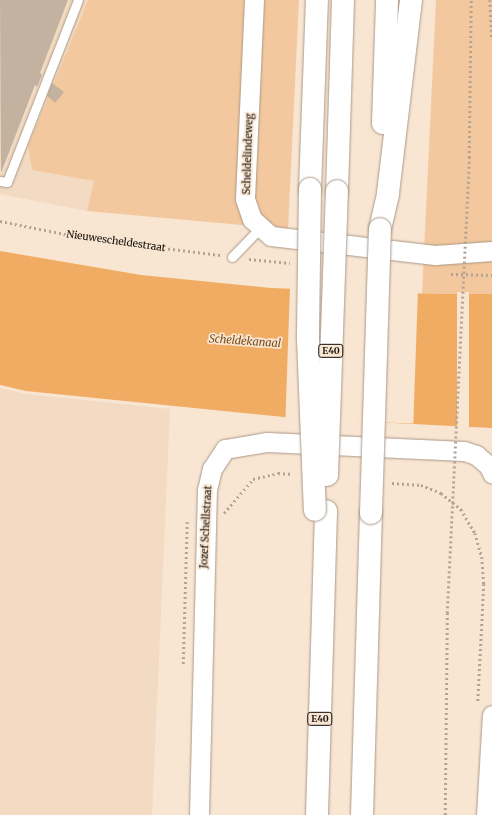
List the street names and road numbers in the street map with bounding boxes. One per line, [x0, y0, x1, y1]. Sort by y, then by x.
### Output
street label: Scheldelindeweg [241, 113, 255, 195]
street label: Nieuwescheldestraat [66, 228, 166, 254]
road number: E40 [318, 344, 344, 358]
street label: Jozef Schellstraat [198, 485, 214, 569]
road number: E40 [307, 712, 333, 726]

